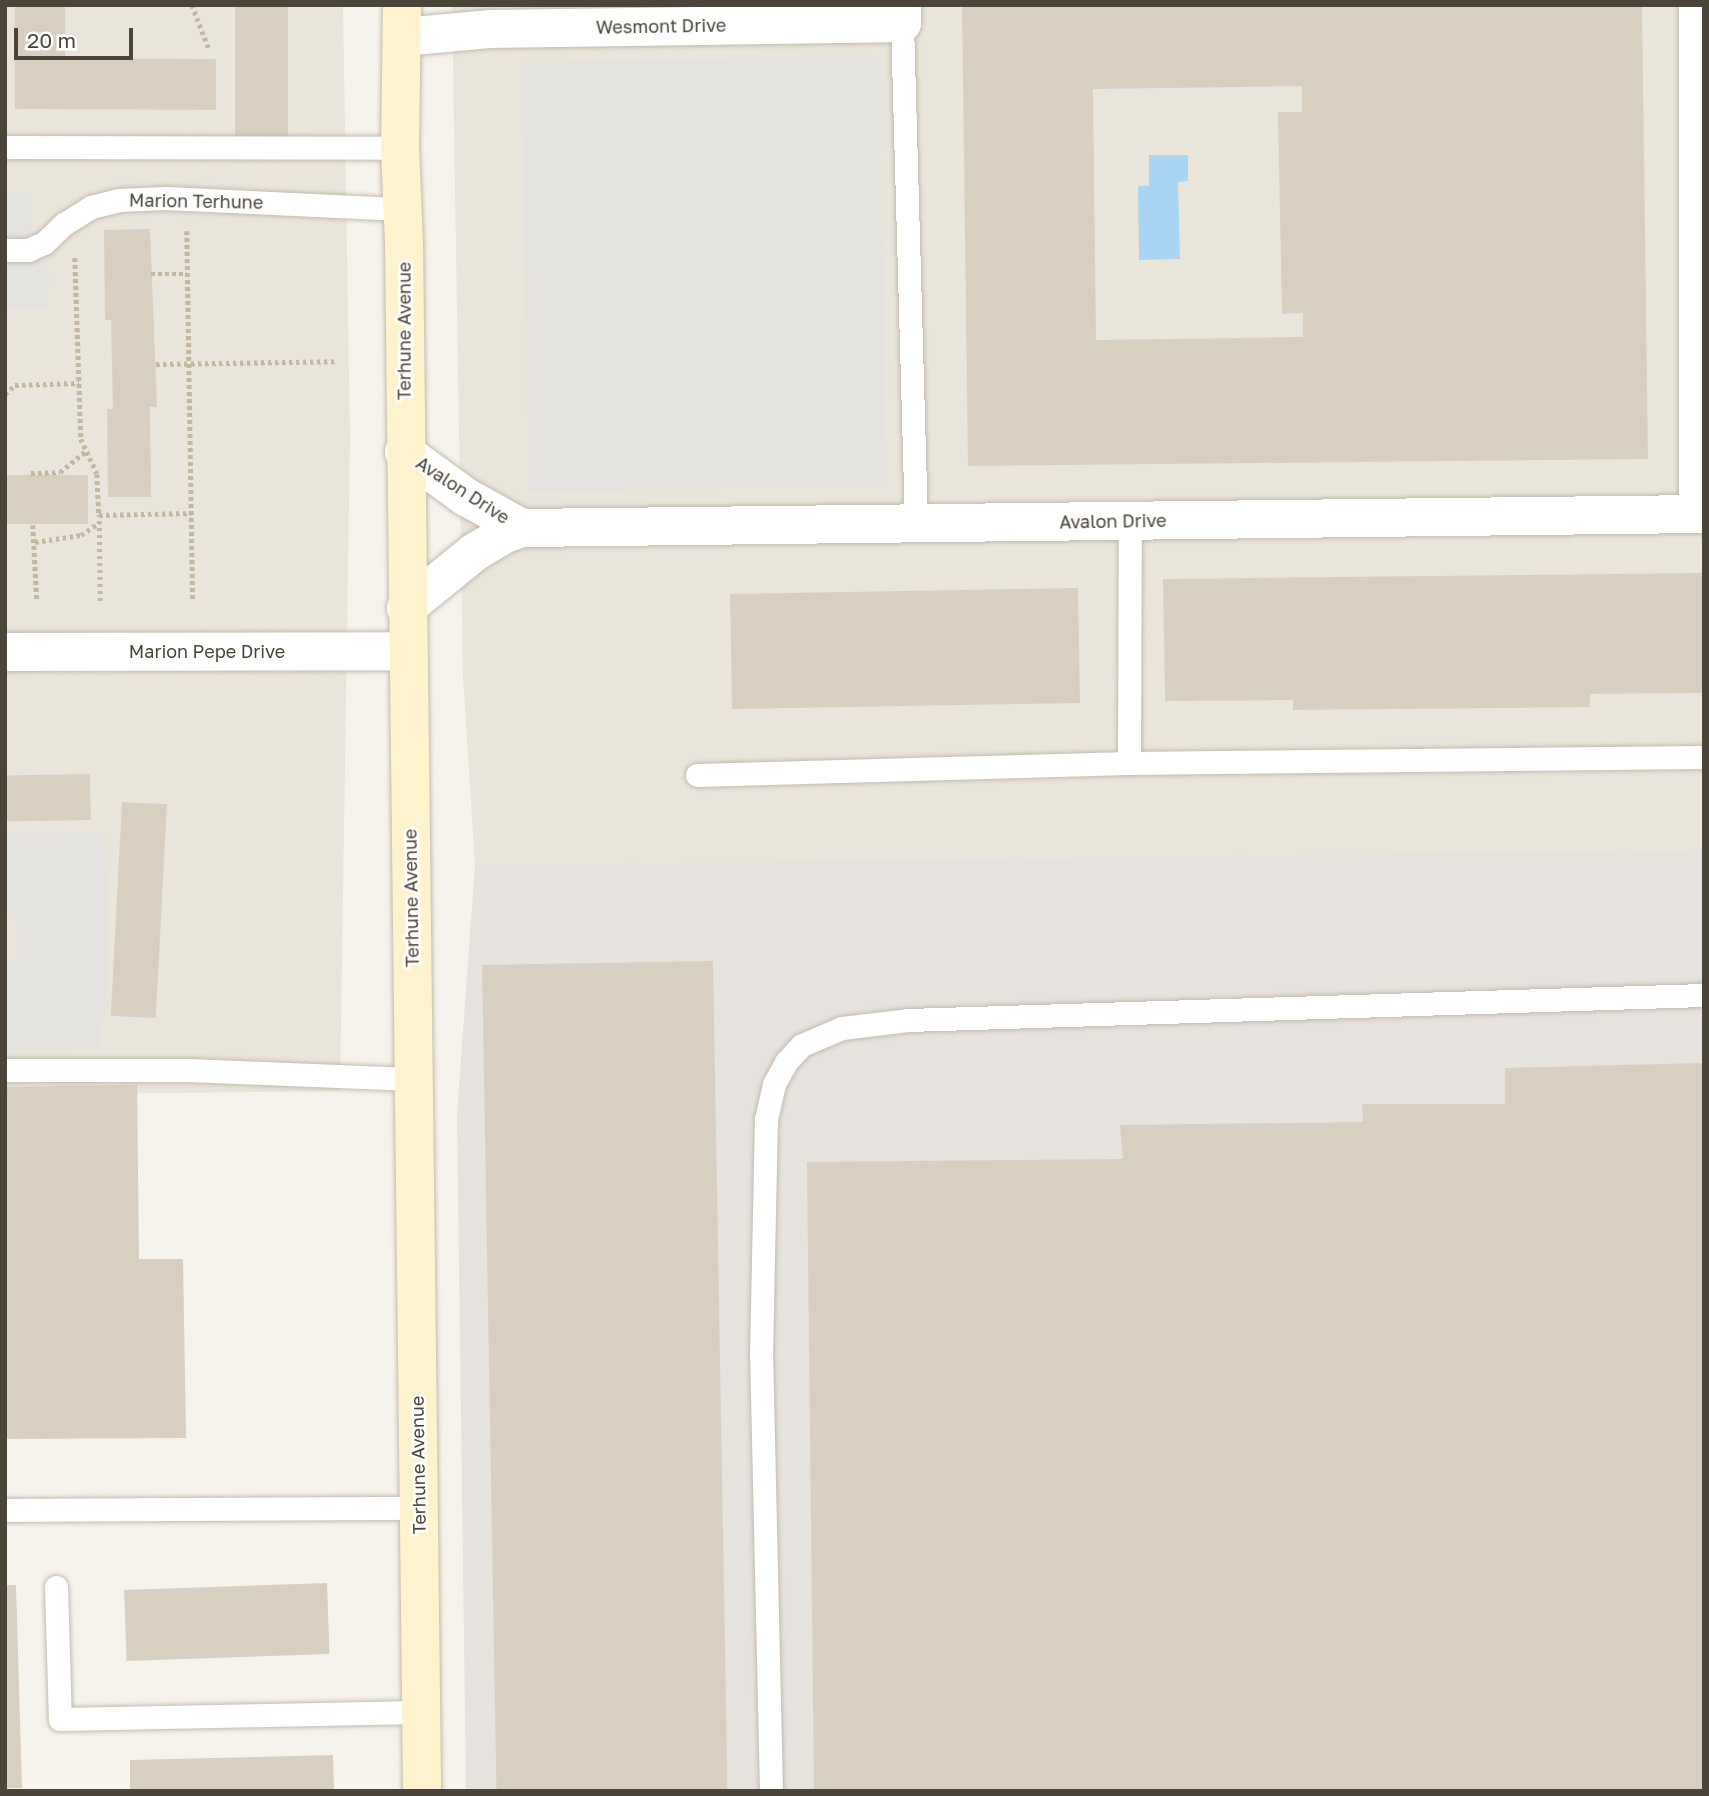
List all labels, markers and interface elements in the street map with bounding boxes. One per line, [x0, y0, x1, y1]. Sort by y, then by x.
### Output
scale bar [18, 14, 136, 58]
street label: Wesmont Drive [596, 14, 726, 38]
text: 20 m [27, 27, 76, 53]
street label: Marion Terhune [129, 189, 263, 213]
street label: Terhune Avenue [393, 262, 415, 400]
street label: Avalon Drive [412, 452, 514, 528]
street label: Avalon Drive [1059, 509, 1167, 533]
street label: Marion Pepe Drive [129, 640, 285, 662]
street label: Terhune Avenue [399, 829, 423, 967]
street label: Terhune Avenue [406, 1396, 430, 1534]

